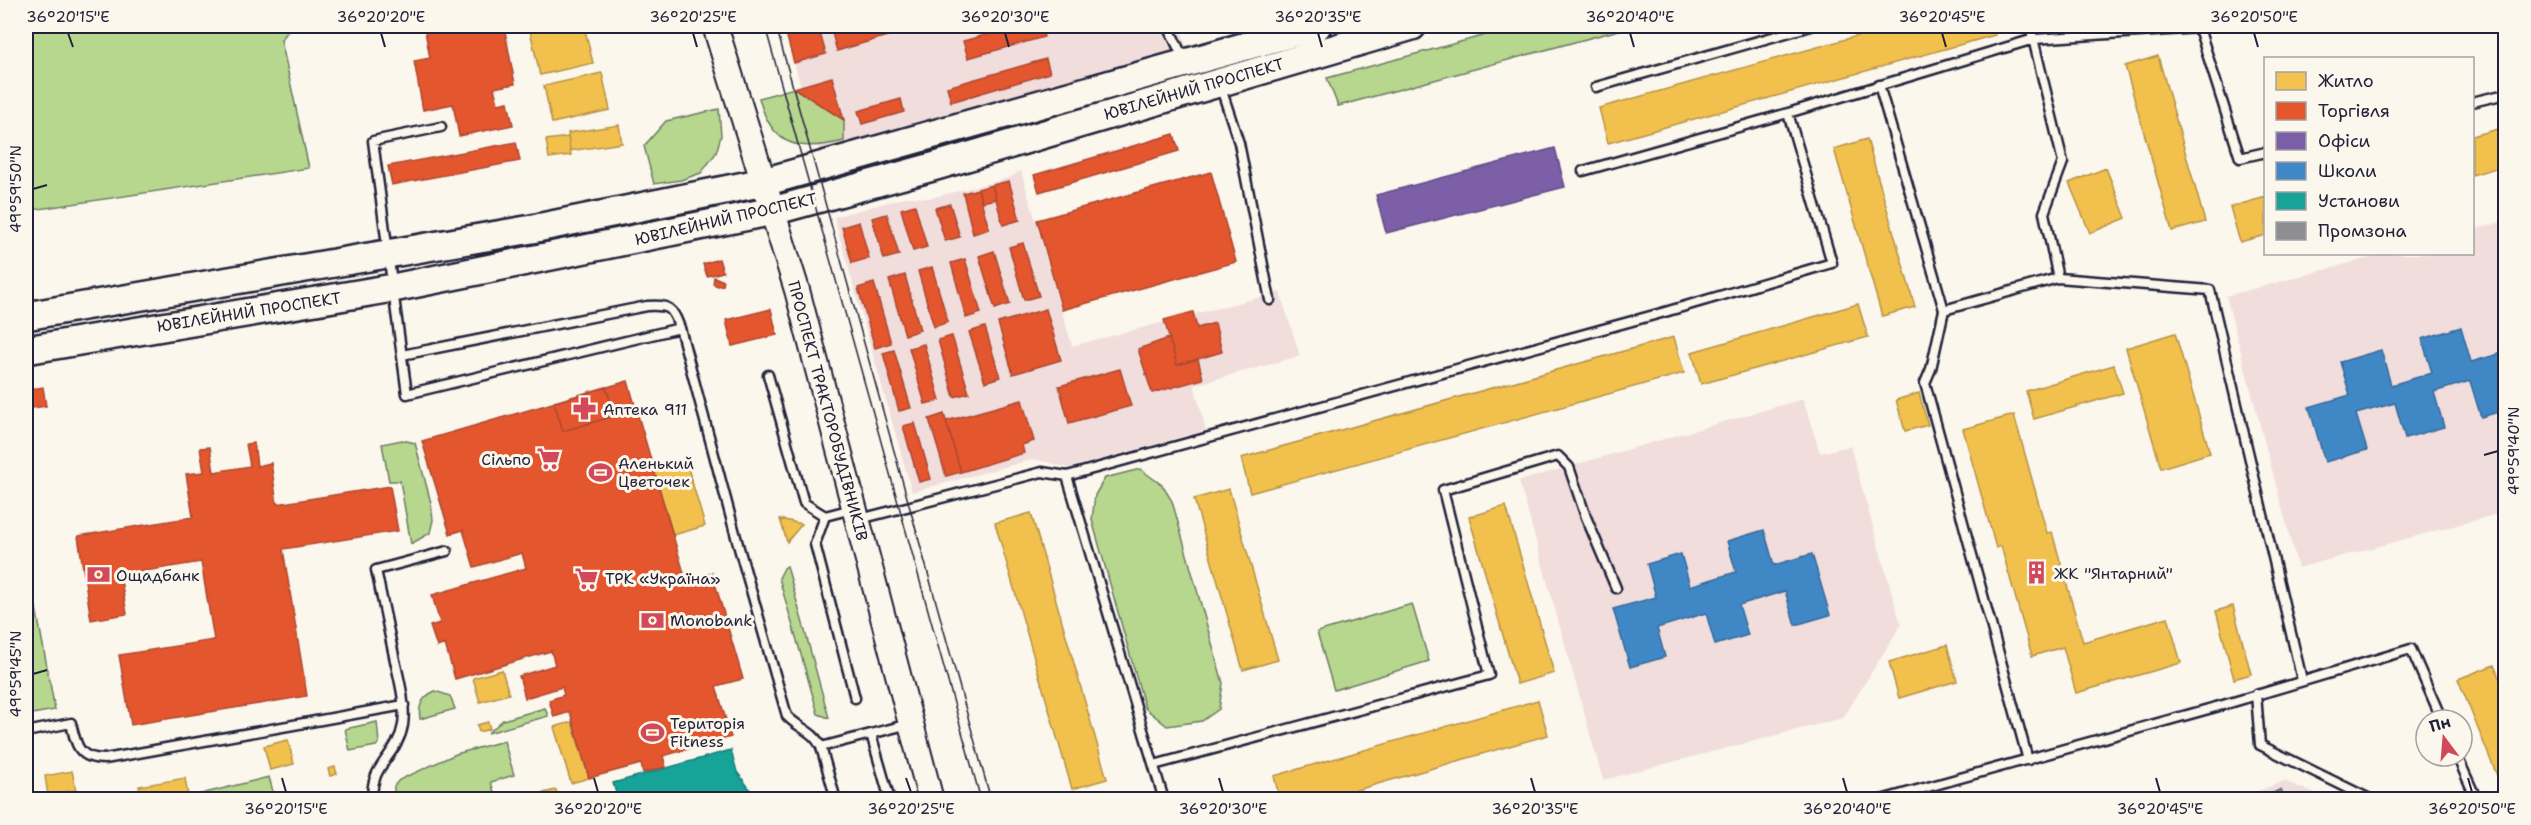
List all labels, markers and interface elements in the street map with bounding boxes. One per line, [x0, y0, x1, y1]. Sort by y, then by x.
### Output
text: 36°20'15"E [26, 7, 110, 27]
text: 36°20'20"E [337, 7, 425, 27]
text: 36°20'25"E [649, 7, 737, 27]
text: 36°20'30"E [961, 7, 1049, 27]
text: 36°20'35"E [1275, 7, 1361, 27]
text: 36°20'40"E [1586, 7, 1674, 27]
text: 36°20'45"E [1899, 7, 1985, 27]
text: 36°20'50"E [2210, 7, 2298, 27]
street label: ЮВІЛЕЙНИЙ ПРОСПЕКТ [1102, 53, 1286, 125]
legend [2264, 57, 2474, 255]
text: Житло [2318, 69, 2374, 93]
text: Торгівля [2318, 99, 2390, 123]
text: Офіси [2318, 129, 2371, 153]
text: 49°59'50"N [6, 145, 26, 233]
text: Школи [2318, 159, 2377, 183]
street label: ЮВІЛЕЙНИЙ ПРОСПЕКТ [633, 188, 819, 250]
text: Установи [2318, 189, 2400, 213]
text: Промзона [2318, 219, 2407, 243]
street label: ПРОСПЕКТ ТРАКТОРОБУДІВНИКІВ [783, 279, 873, 543]
street label: ЮВІЛЕЙНИЙ ПРОСПЕКТ [155, 287, 343, 337]
pharmacy icon: Аптека 911 [572, 396, 598, 422]
place label: Аптека 911 [603, 399, 687, 420]
text: 49°59'40"N [2504, 407, 2524, 495]
supermarket icon: Сільпо [536, 446, 562, 472]
place label: Сільпо [481, 449, 531, 470]
place label: Аленький Цветочек [618, 453, 694, 492]
sports icon: Аленький Цветочек [587, 459, 613, 485]
building icon: ЖК "Янтарний" [2023, 560, 2049, 586]
bank icon: Ощадбанк [85, 562, 111, 588]
place label: ЖК "Янтарний" [2054, 563, 2173, 584]
place label: Ощадбанк [116, 565, 200, 586]
supermarket icon: ТРК «Україна» [574, 565, 600, 591]
place label: ТРК «Україна» [605, 568, 720, 589]
bank icon: Monobank [639, 607, 665, 633]
place label: Monobank [670, 610, 753, 631]
text: 49°59'45"N [6, 631, 26, 717]
north arrow [2414, 708, 2474, 768]
text: Пн [2427, 711, 2453, 737]
place label: Територія Fitness [670, 713, 745, 752]
sports icon: Територія Fitness [639, 719, 665, 745]
text: 36°20'15"E [244, 799, 328, 819]
text: 36°20'20"E [554, 799, 642, 819]
text: 36°20'25"E [867, 799, 955, 819]
text: 36°20'30"E [1179, 799, 1267, 819]
text: 36°20'35"E [1492, 799, 1578, 819]
text: 36°20'40"E [1803, 799, 1891, 819]
text: 36°20'45"E [2117, 799, 2203, 819]
text: 36°20'50"E [2428, 799, 2516, 819]

